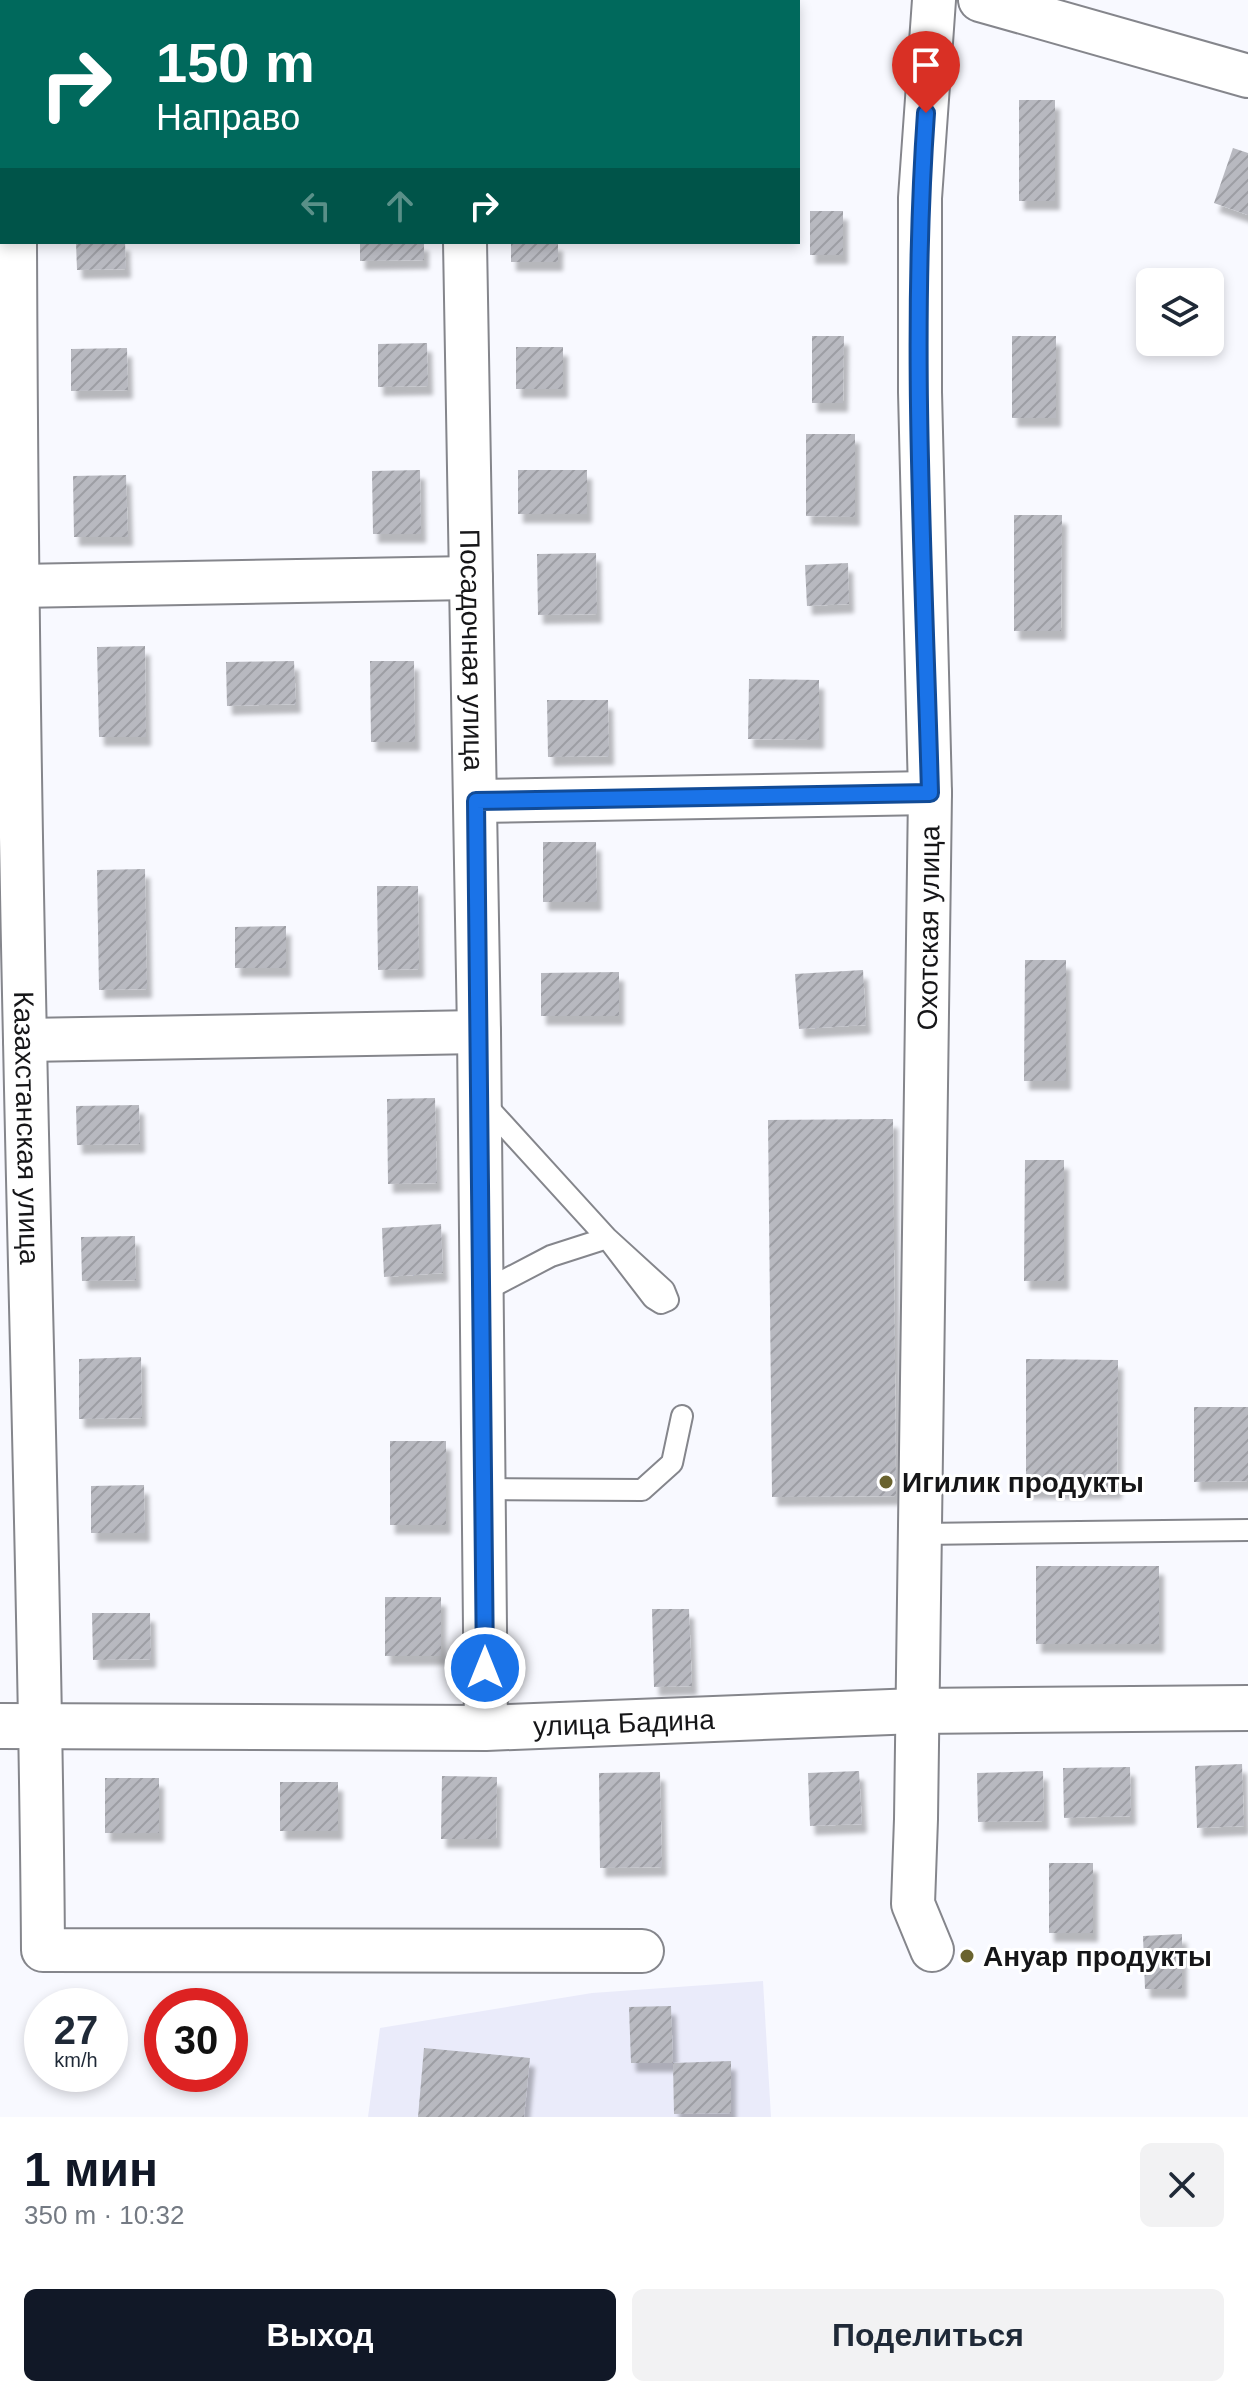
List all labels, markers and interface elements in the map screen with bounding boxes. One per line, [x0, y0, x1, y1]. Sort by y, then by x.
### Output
text: 150 m [156, 31, 315, 94]
pin [892, 31, 960, 113]
icon: right [24, 32, 128, 136]
icon: arrive [904, 43, 948, 87]
text: Направо [156, 97, 300, 138]
icon: left [294, 184, 338, 228]
icon: ahead [378, 184, 422, 228]
icon: right [462, 184, 506, 228]
map controls [1136, 268, 1224, 356]
button: layers [1136, 268, 1224, 356]
street label: Посадочная улица [455, 529, 490, 772]
street label: Охотская улица [911, 825, 945, 1031]
street label: Казахстанская улица [8, 991, 46, 1265]
place label: Игилик продукты [902, 1467, 1144, 1498]
marker: Игилик продукты [877, 1473, 895, 1491]
position arrow [443, 1626, 527, 1710]
street label: улица Бадина [532, 1703, 716, 1742]
place label: Ануар продукты [983, 1941, 1212, 1972]
marker: Ануар продукты [958, 1947, 976, 1965]
speed limit sign: 30 [144, 1988, 248, 2092]
text: 27 [54, 2008, 98, 2052]
text: km/h [54, 2049, 98, 2071]
text: 1 мин [24, 2143, 158, 2196]
button: close [1140, 2143, 1224, 2227]
text: 350 m · 10:32 [24, 2200, 184, 2230]
button: Выход [24, 2289, 616, 2381]
button: Поделиться [632, 2289, 1224, 2381]

